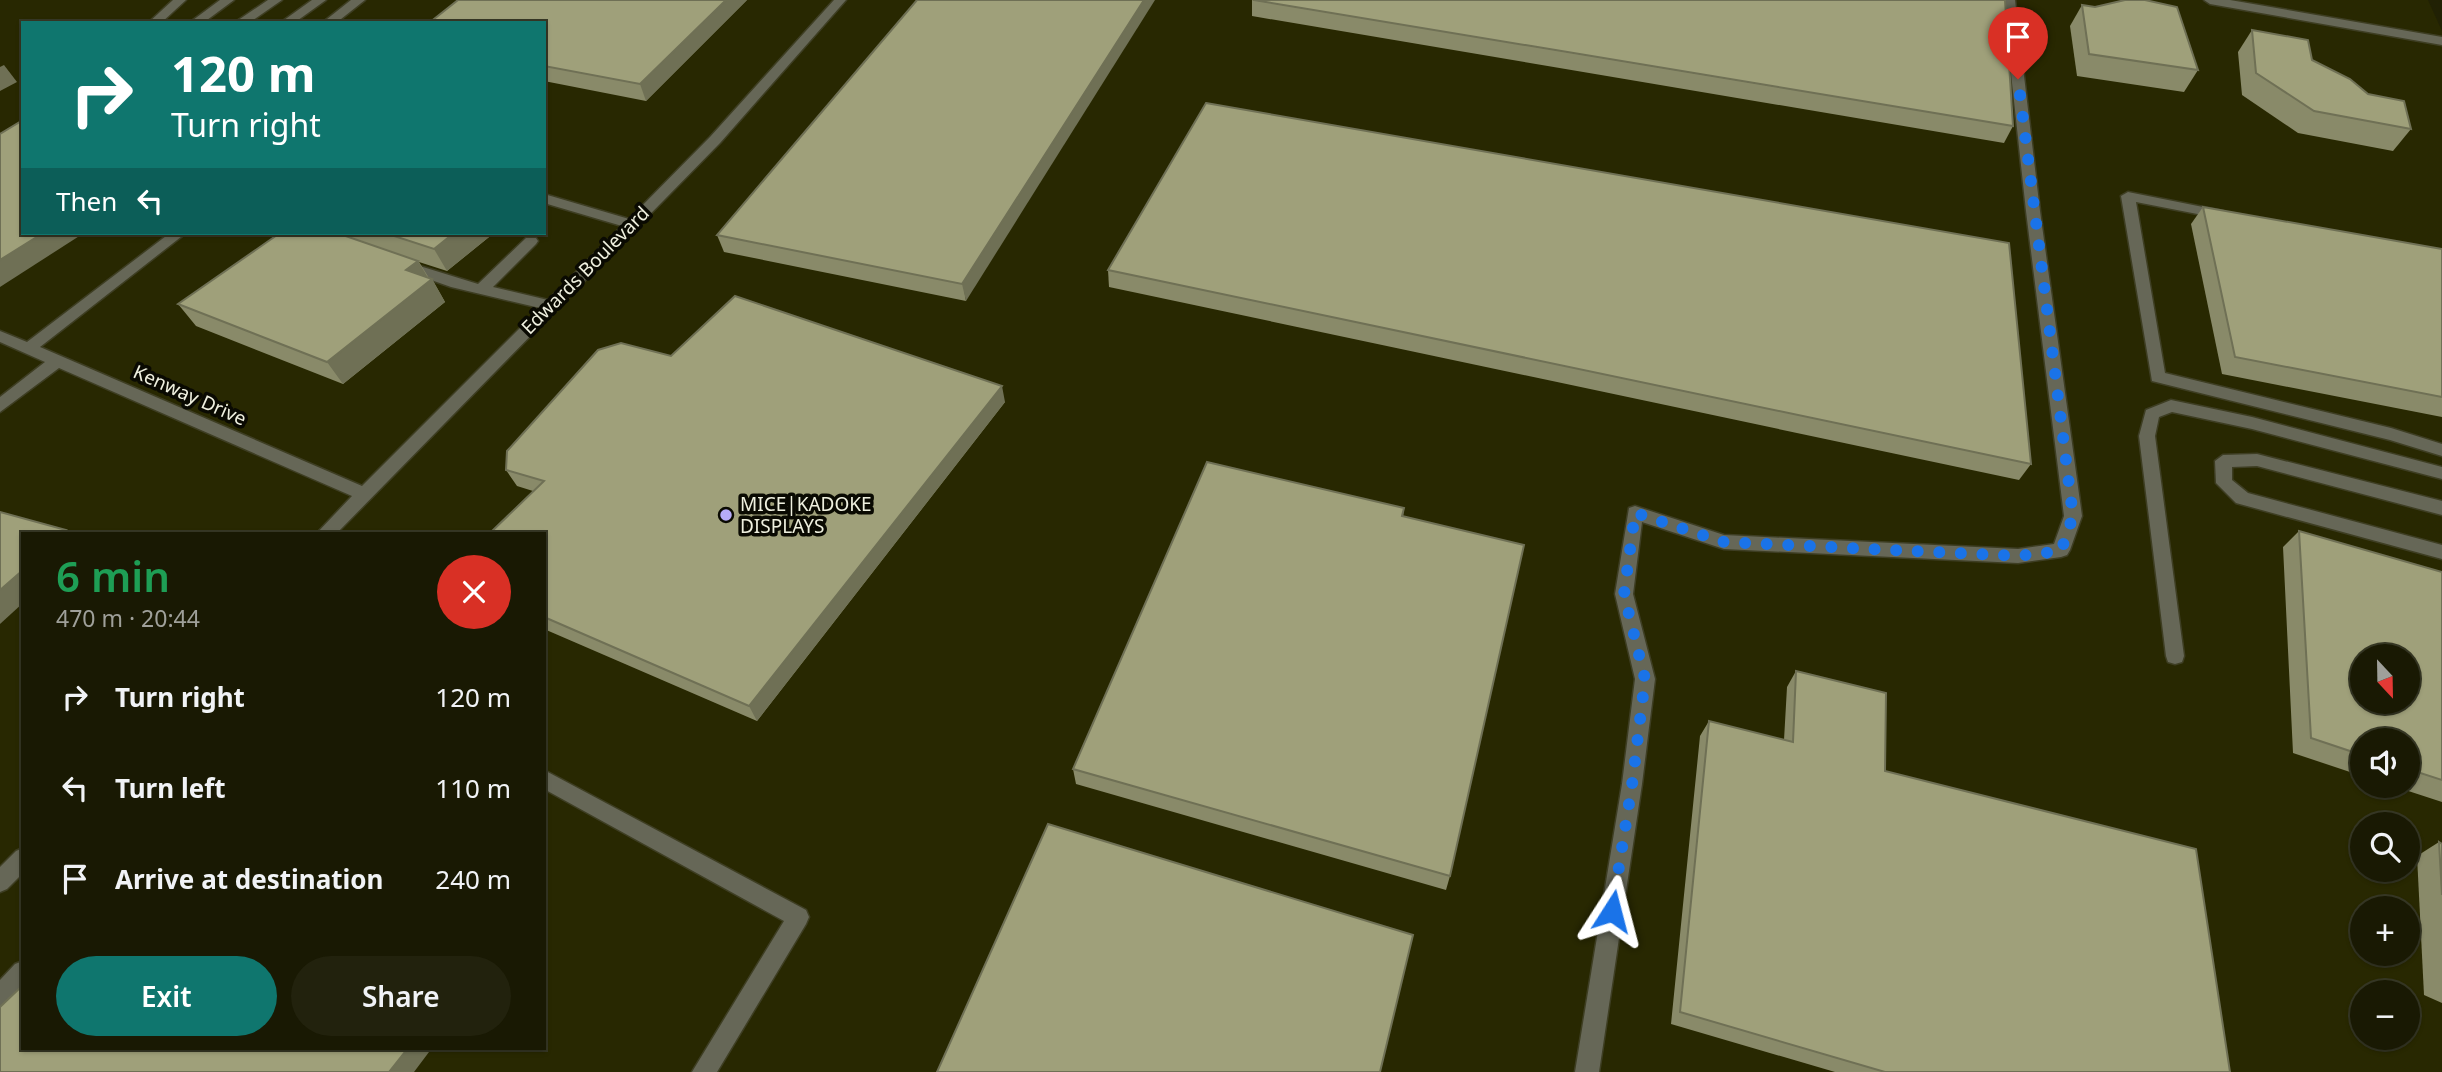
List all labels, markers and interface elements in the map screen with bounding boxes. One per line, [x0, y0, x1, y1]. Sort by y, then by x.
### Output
pin [1988, 7, 2048, 79]
icon: arrive [1999, 18, 2037, 56]
text: 120 m [171, 40, 316, 106]
icon: right [56, 49, 147, 140]
text: Turn right [171, 103, 321, 146]
icon: left [131, 182, 169, 220]
text: Then [56, 183, 117, 219]
street label: Edwards Boulevard [515, 200, 655, 340]
street label: Kenway Drive [129, 358, 251, 432]
place label: MICE|KADOKE DISPLAYS [740, 491, 872, 539]
marker: MICE|KADOKE DISPLAYS [718, 507, 734, 523]
text: 6 min [56, 547, 170, 604]
button: close [437, 555, 511, 629]
text: 470 m · 20:44 [56, 602, 200, 634]
north arrow [2350, 644, 2420, 714]
map controls [2350, 644, 2420, 1050]
icon: right [56, 678, 94, 716]
text: Turn right [115, 679, 245, 715]
text: 120 m [435, 679, 511, 715]
button: sound [2350, 728, 2420, 798]
icon: left [56, 769, 94, 807]
text: Turn left [115, 770, 226, 806]
text: 110 m [435, 770, 511, 806]
button: search [2350, 812, 2420, 882]
icon: arrive [56, 860, 94, 898]
text: Arrive at destination [115, 861, 384, 897]
text: 240 m [435, 861, 511, 897]
position arrow [1575, 874, 1649, 948]
button: + [2350, 896, 2420, 966]
button: Exit [56, 956, 277, 1036]
button: Share [291, 956, 511, 1036]
button: − [2350, 980, 2420, 1050]

